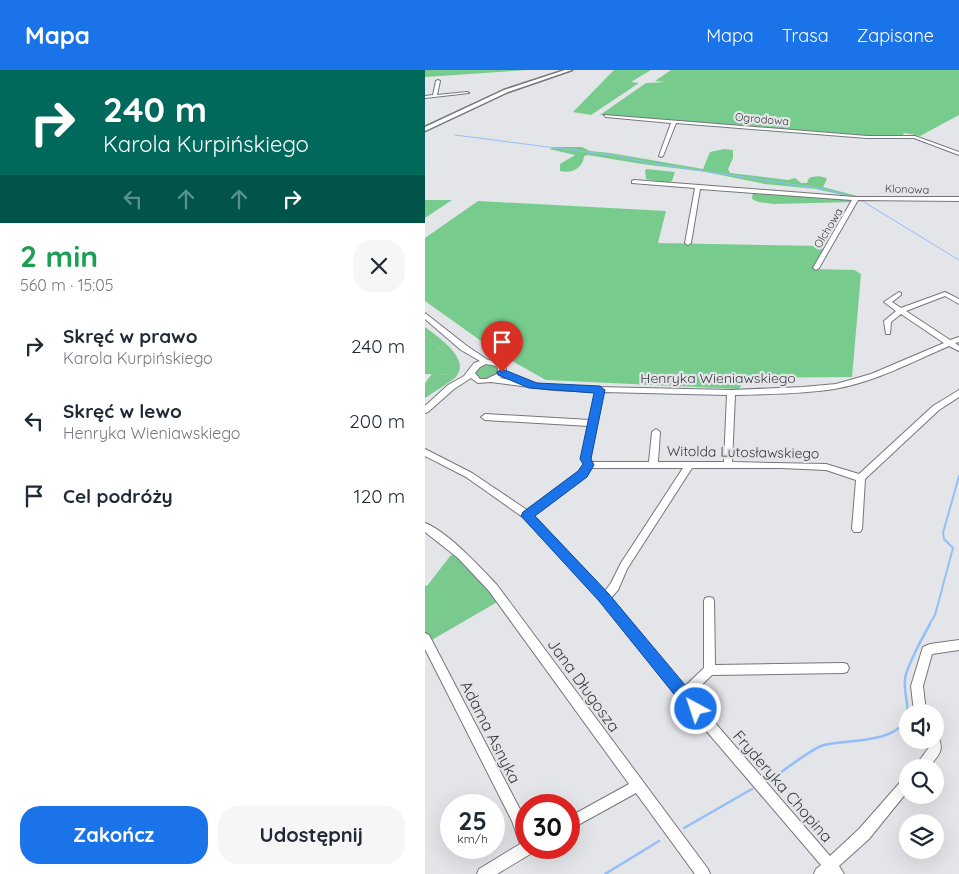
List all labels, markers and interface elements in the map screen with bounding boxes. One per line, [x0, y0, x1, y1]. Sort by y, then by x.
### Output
text: Mapa [25, 20, 90, 50]
text: Mapa [706, 24, 754, 47]
text: Trasa [782, 24, 829, 47]
text: Zapisane [857, 24, 934, 47]
text: 240 m [103, 87, 207, 131]
icon: right [20, 90, 85, 155]
street label: Ogrodowa [734, 110, 790, 128]
text: Karola Kurpińskiego [103, 130, 309, 158]
street label: Klonowa [885, 181, 929, 197]
icon: left [119, 185, 147, 213]
icon: ahead [172, 185, 200, 213]
icon: ahead [225, 185, 253, 213]
icon: right [278, 185, 306, 213]
street label: Olchowa [811, 205, 845, 251]
text: 2 min [20, 237, 98, 275]
button: close [353, 240, 405, 292]
text: 560 m · 15:05 [20, 275, 114, 295]
pin [481, 321, 523, 372]
text: Skręć w prawo [63, 324, 198, 348]
icon: arrive [488, 328, 516, 356]
icon: right [20, 332, 48, 360]
text: 240 m [351, 334, 405, 358]
text: Karola Kurpińskiego [63, 348, 213, 368]
street label: Henryka Wieniawskiego [640, 369, 796, 387]
text: Skręć w lewo [63, 399, 182, 423]
icon: left [20, 407, 48, 435]
text: 200 m [349, 409, 405, 433]
text: Henryka Wieniawskiego [63, 423, 241, 443]
street label: Witolda Lutosławskiego [667, 442, 819, 462]
icon: arrive [20, 482, 48, 510]
text: Cel podróży [63, 484, 173, 508]
text: 120 m [354, 484, 405, 508]
street label: Jana Długosza [543, 634, 625, 736]
street label: Adama Asnyka [457, 677, 525, 787]
position arrow [669, 682, 721, 734]
map controls [899, 704, 944, 859]
button: sound [899, 704, 944, 749]
street label: Fryderyka Chopina [729, 726, 837, 846]
button: search [899, 759, 944, 804]
speed limit sign: 30 [515, 794, 580, 859]
text: 25 [458, 805, 487, 836]
button: Zakończ [20, 806, 208, 864]
button: Udostępnij [218, 806, 405, 864]
button: layers [899, 814, 944, 859]
text: km/h [457, 831, 488, 846]

